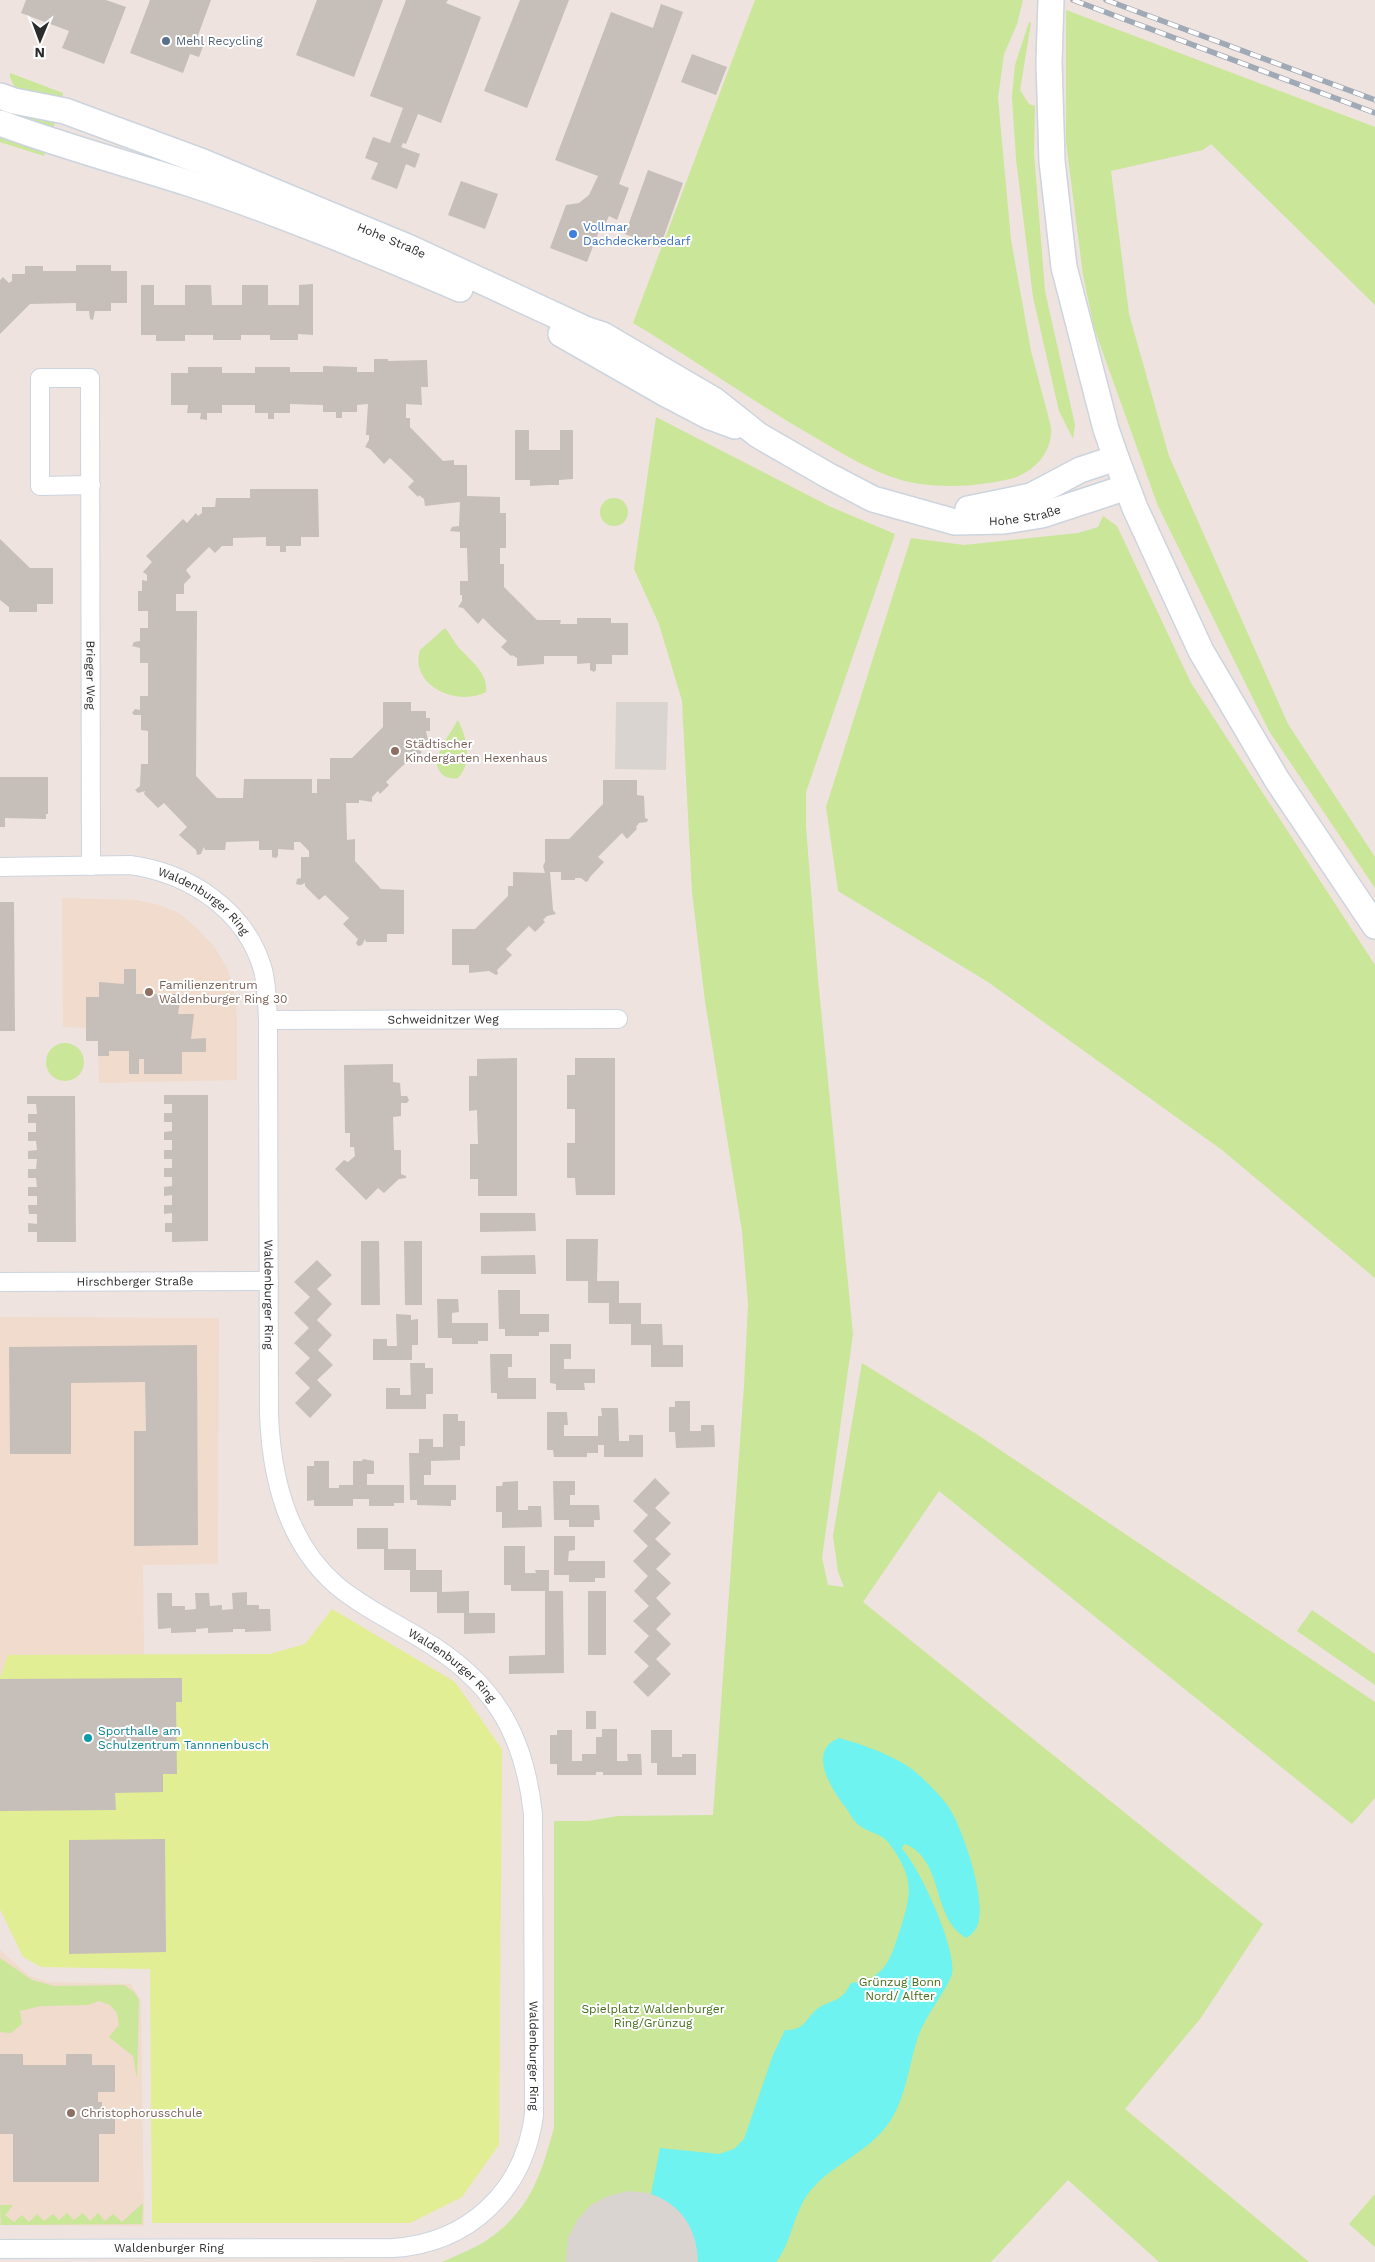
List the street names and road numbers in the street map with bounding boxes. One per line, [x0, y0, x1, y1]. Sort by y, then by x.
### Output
street label: Hohe Straße [355, 220, 428, 261]
street label: Hohe Straße [989, 502, 1063, 528]
street label: Brieger Weg [84, 640, 98, 710]
street label: Waldenburger Ring [156, 864, 252, 938]
street label: Schweidnitzer Weg [387, 1012, 499, 1027]
street label: Waldenburger Ring [262, 1239, 276, 1350]
street label: Hirschberger Straße [77, 1274, 194, 1289]
street label: Waldenburger Ring [406, 1625, 499, 1705]
street label: Waldenburger Ring [527, 2001, 541, 2111]
street label: Waldenburger Ring [114, 2241, 225, 2255]

